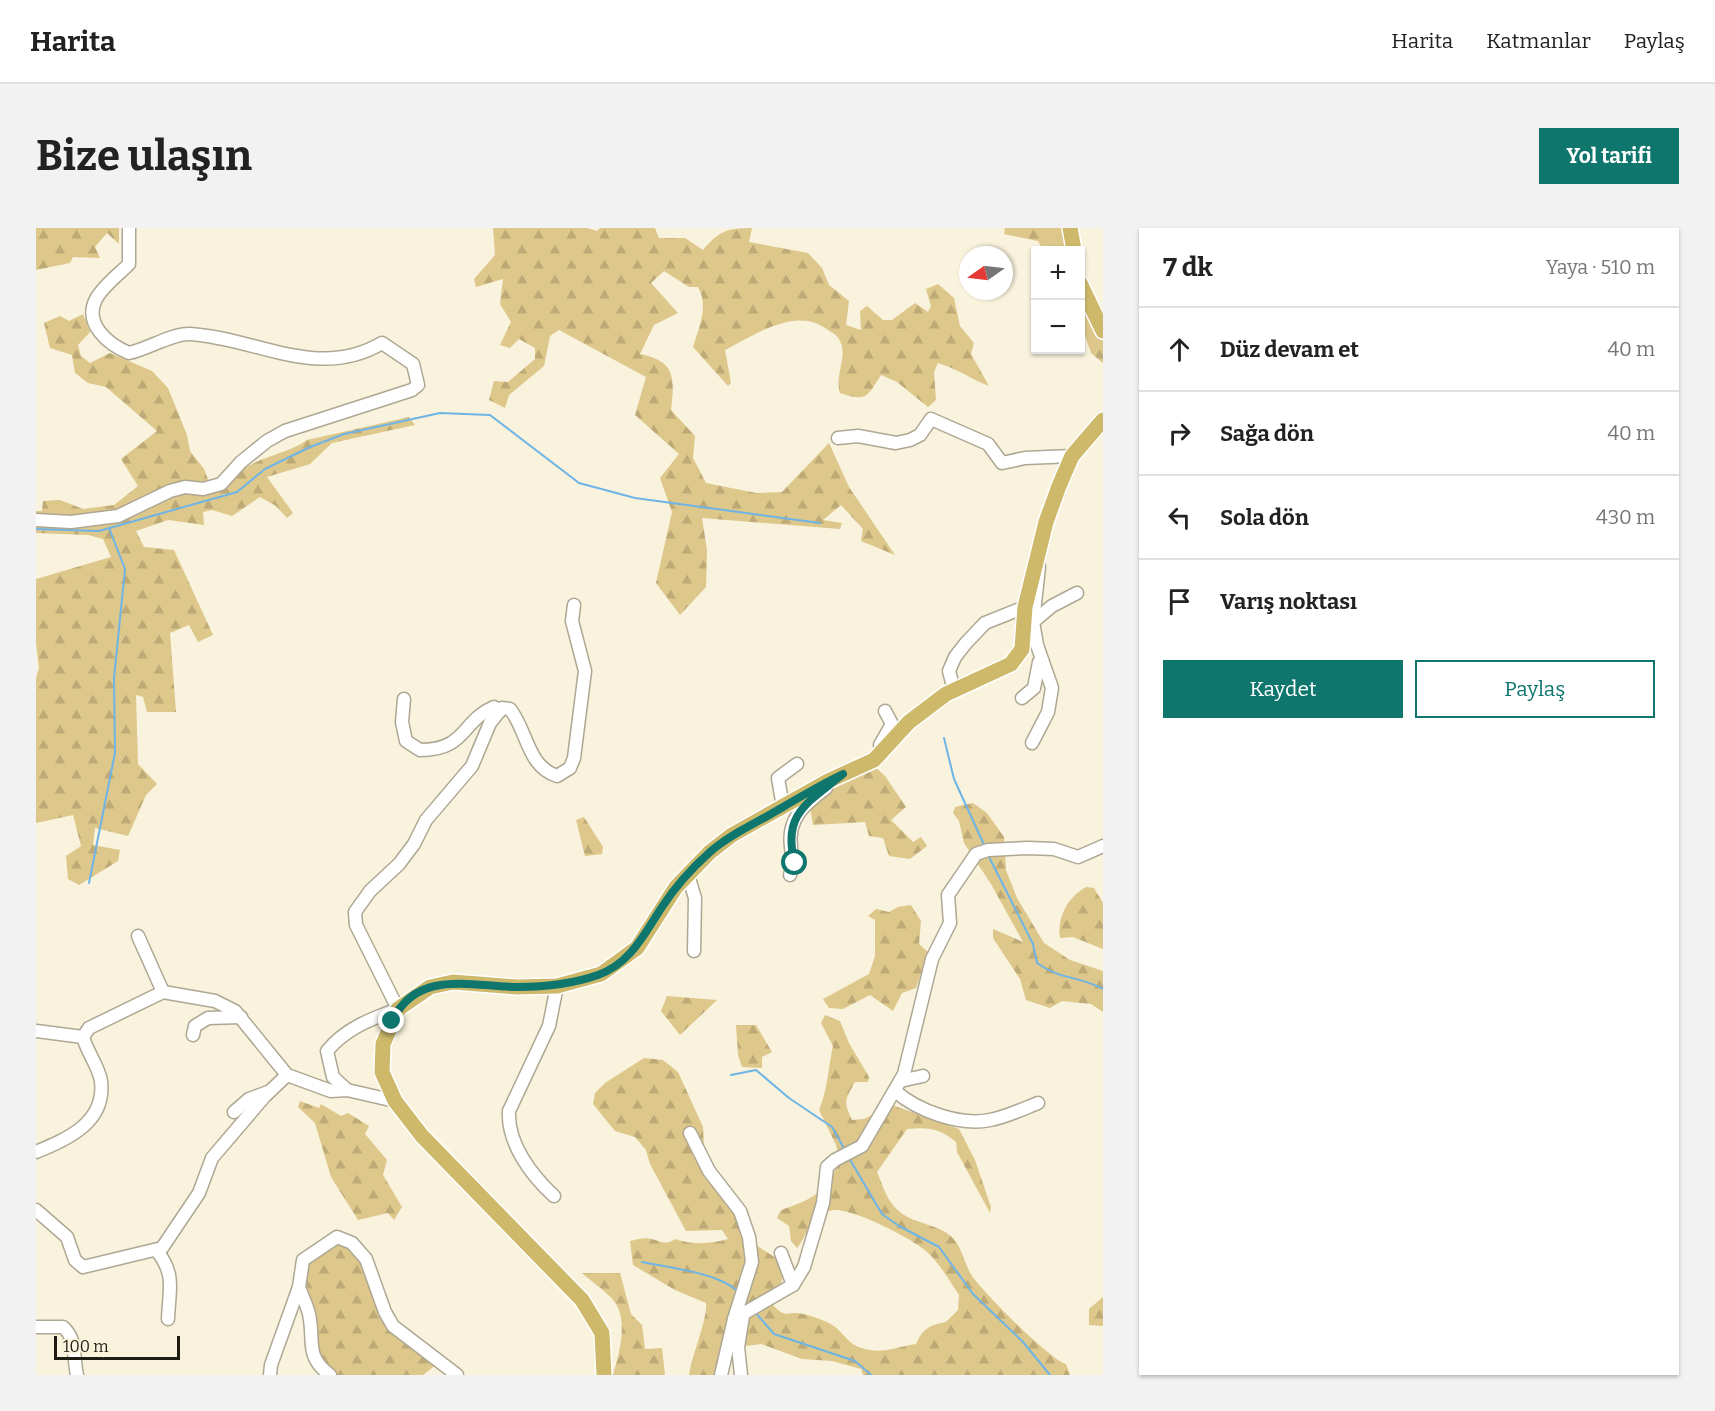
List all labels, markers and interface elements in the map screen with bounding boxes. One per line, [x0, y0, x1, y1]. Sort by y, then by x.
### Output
text: Harita [30, 25, 116, 58]
text: Harita [1391, 28, 1453, 54]
text: Katmanlar [1486, 28, 1591, 54]
text: Paylaş [1624, 28, 1685, 54]
button: Yol tarifi [1539, 128, 1679, 184]
text: Bize ulaşın [36, 131, 252, 181]
north arrow [959, 246, 1013, 300]
map controls [1031, 246, 1085, 354]
button: + [1031, 246, 1085, 300]
text: 7 dk [1163, 252, 1213, 283]
text: Yaya · 510 m [1546, 255, 1655, 279]
button: − [1031, 300, 1085, 354]
icon: ahead [1163, 333, 1196, 366]
text: Düz devam et [1220, 336, 1359, 363]
text: 40 m [1607, 337, 1655, 361]
icon: right [1163, 417, 1196, 450]
text: Sağa dön [1220, 420, 1314, 447]
text: 40 m [1607, 421, 1655, 445]
icon: left [1163, 501, 1196, 534]
text: Sola dön [1220, 504, 1309, 531]
text: 430 m [1596, 505, 1655, 529]
icon: arrive [1163, 585, 1196, 618]
text: Varış noktası [1220, 588, 1357, 615]
button: Kaydet [1163, 660, 1403, 718]
button: Paylaş [1415, 660, 1655, 718]
route start [781, 849, 807, 875]
route end [378, 1007, 404, 1033]
scale bar [54, 1333, 180, 1360]
text: 100 m [63, 1337, 108, 1356]

